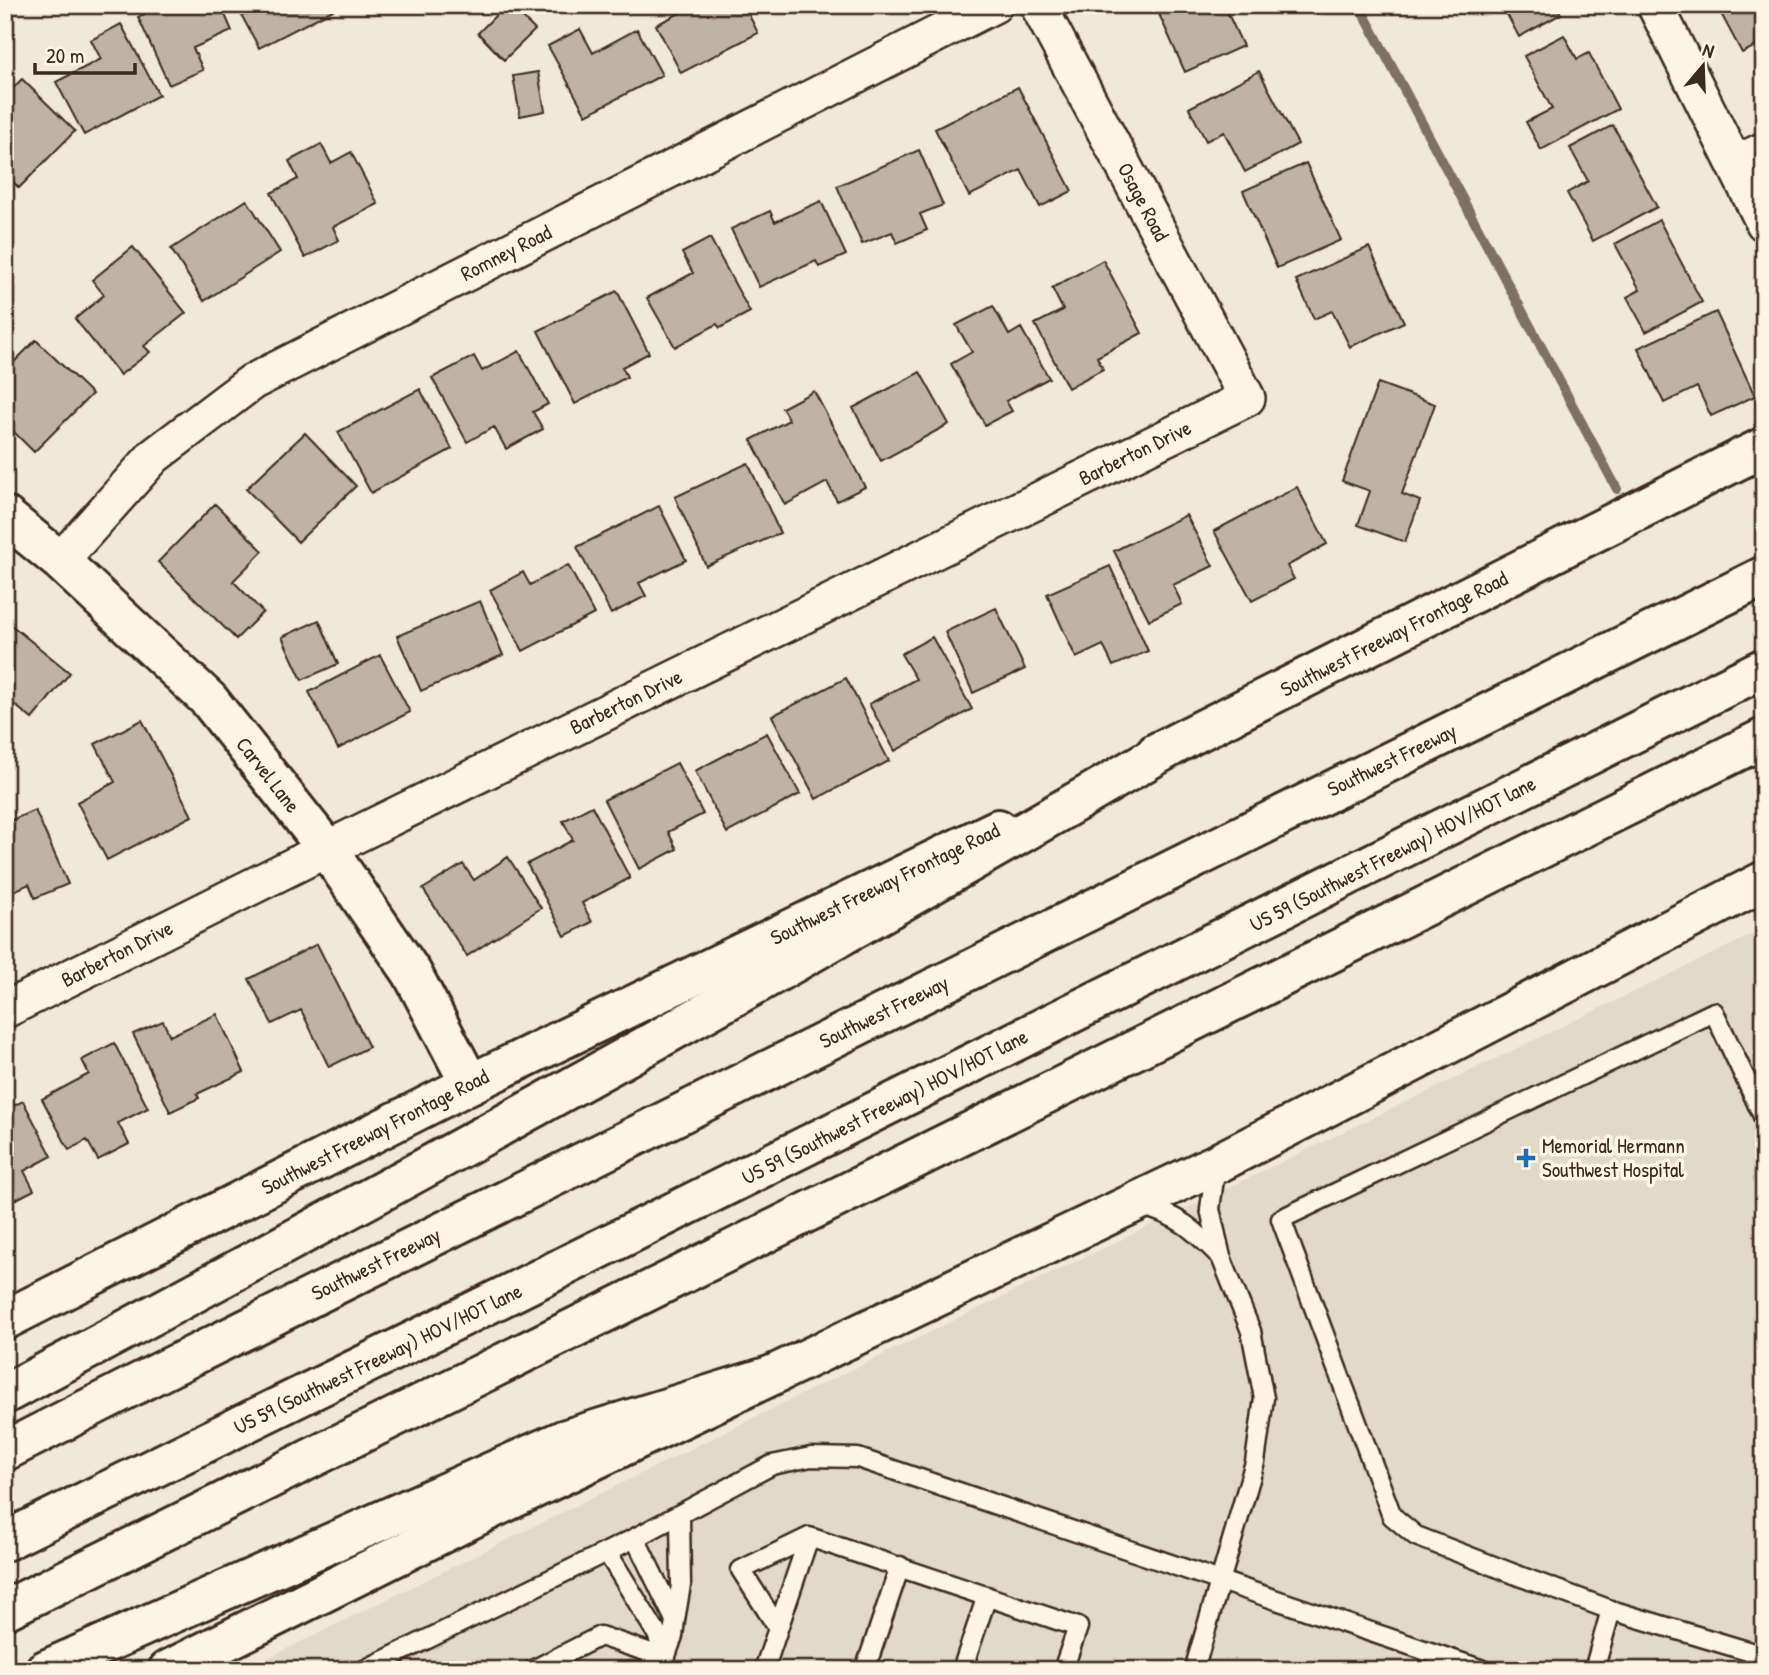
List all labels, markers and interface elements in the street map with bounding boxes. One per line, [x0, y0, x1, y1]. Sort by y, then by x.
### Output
scale bar [35, 32, 135, 76]
north arrow [1668, 32, 1738, 102]
text: N [1700, 36, 1718, 64]
text: 20 m [46, 41, 84, 70]
street label: Osage Road [1111, 157, 1176, 246]
street label: Romney Road [455, 217, 556, 288]
street label: Barberton Drive [1074, 413, 1196, 492]
street label: Southwest Freeway Frontage Road [1275, 564, 1512, 704]
street label: Barberton Drive [565, 662, 687, 741]
street label: Southwest Freeway [1322, 716, 1461, 803]
street label: Carvel Lane [230, 731, 307, 819]
street label: US 59 (Southwest Freeway) HOV/HOT lane [1245, 769, 1541, 938]
street label: Southwest Freeway Frontage Road [765, 815, 1004, 952]
street label: Barberton Drive [56, 913, 178, 994]
street label: Southwest Freeway [814, 968, 953, 1055]
street label: US 59 (Southwest Freeway) HOV/HOT lane [737, 1022, 1033, 1191]
street label: Southwest Freeway Frontage Road [256, 1062, 493, 1202]
place label: Memorial Hermann Southwest Hospital [1542, 1131, 1685, 1184]
marker: Memorial Hermann Southwest Hospital [1516, 1148, 1536, 1168]
street label: Southwest Freeway [306, 1220, 445, 1307]
street label: US 59 (Southwest Freeway) HOV/HOT lane [229, 1276, 527, 1441]

